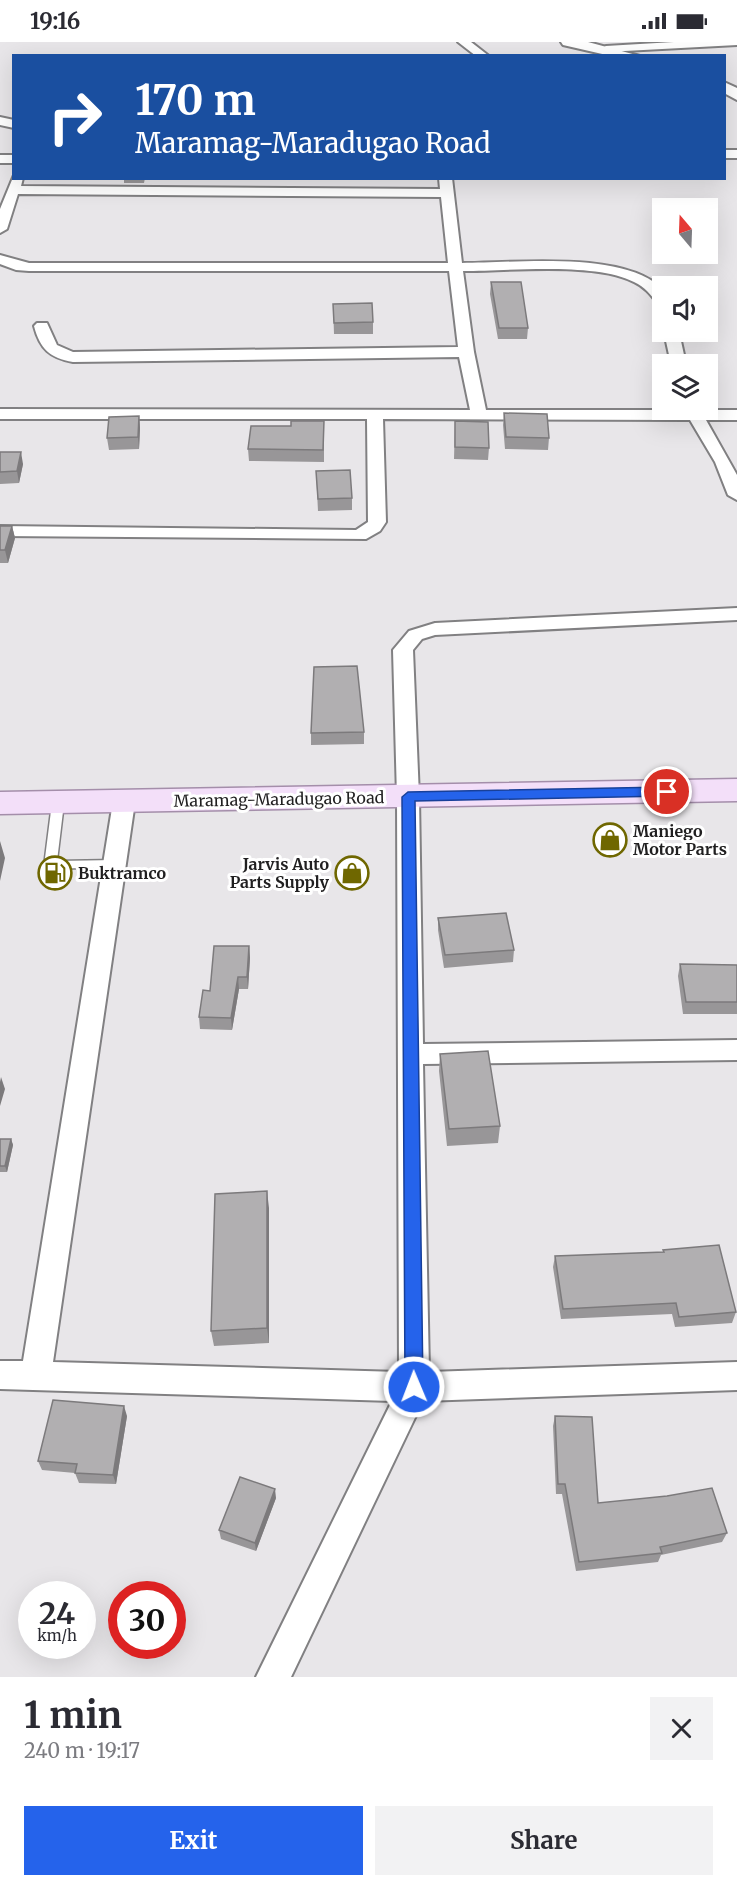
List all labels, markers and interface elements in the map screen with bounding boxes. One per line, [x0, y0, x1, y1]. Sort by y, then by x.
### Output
text: 19:16 [30, 7, 80, 35]
text: 170 m [135, 74, 256, 126]
icon: right [36, 78, 114, 156]
text: Maramag-Maradugao Road [135, 126, 491, 160]
north arrow [652, 198, 718, 264]
map controls [652, 198, 718, 420]
button: sound [652, 276, 718, 342]
button: layers [652, 354, 718, 420]
pin [641, 766, 692, 817]
icon: arrive [650, 775, 683, 808]
street label: Maramag-Maradugao Road [173, 787, 385, 811]
place label: Maniego Motor Parts [633, 821, 727, 859]
shop icon: Maniego Motor Parts [592, 822, 628, 858]
place label: Jarvis Auto Parts Supply [230, 854, 330, 892]
fuel station icon: Buktramco [37, 855, 73, 891]
shop icon: Jarvis Auto Parts Supply [334, 855, 370, 891]
place label: Buktramco [78, 863, 167, 883]
position arrow [382, 1355, 446, 1419]
speed limit sign: 30 [108, 1581, 186, 1659]
text: 24 [39, 1594, 75, 1632]
text: km/h [37, 1626, 77, 1645]
text: 1 min [24, 1693, 122, 1738]
button: close [650, 1697, 713, 1760]
text: 240 m · 19:17 [24, 1738, 140, 1763]
button: Exit [24, 1806, 363, 1875]
button: Share [375, 1806, 713, 1875]

